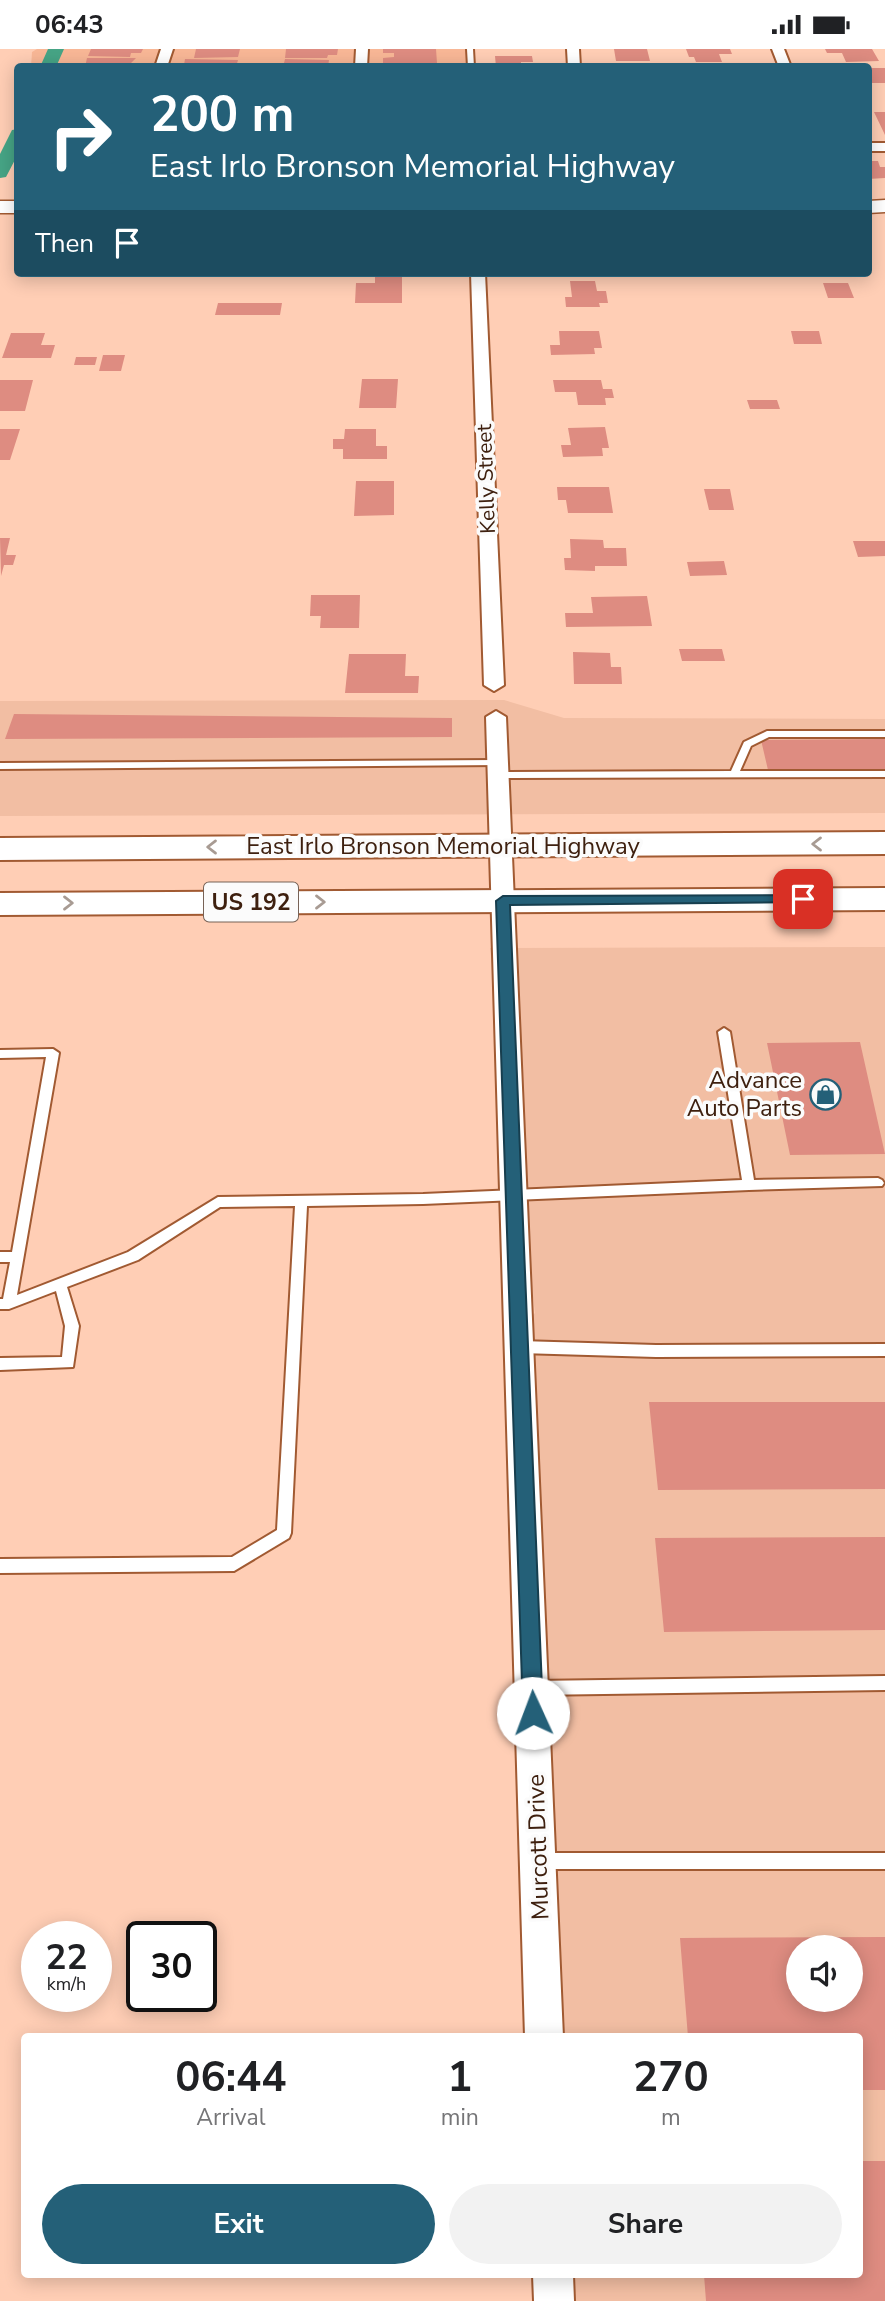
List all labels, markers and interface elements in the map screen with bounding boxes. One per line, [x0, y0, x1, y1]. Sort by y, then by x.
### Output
text: 06:43 [35, 7, 104, 42]
text: 200 m [150, 81, 294, 148]
icon: right [35, 91, 126, 182]
text: East Irlo Bronson Memorial Highway [150, 145, 675, 188]
icon: arrive [108, 224, 146, 262]
text: Then [35, 226, 94, 261]
street label: Kelly Street [470, 423, 502, 534]
street label: East Irlo Bronson Memorial Highway [246, 830, 641, 862]
one-way arrow [811, 836, 822, 852]
one-way arrow [206, 839, 217, 855]
pin [773, 869, 833, 929]
icon: arrive [784, 880, 822, 918]
road number: US 192 [204, 883, 298, 922]
one-way arrow [315, 894, 326, 910]
one-way arrow [63, 895, 74, 911]
place label: Advance Auto Parts [687, 1064, 802, 1124]
shop icon: Advance Auto Parts [808, 1077, 842, 1111]
position arrow [496, 1676, 570, 1750]
street label: Murcott Drive [519, 1773, 557, 1921]
speed limit sign: 30 [126, 1921, 217, 2012]
text: 22 [45, 1934, 88, 1981]
map controls [786, 1935, 863, 2012]
button: sound [786, 1935, 863, 2012]
text: km/h [47, 1972, 86, 1996]
text: 06:44 [175, 2049, 286, 2106]
text: 1 [447, 2049, 472, 2106]
text: 270 [633, 2049, 709, 2106]
text: Arrival [196, 2102, 265, 2133]
text: min [441, 2102, 479, 2133]
text: m [661, 2102, 681, 2133]
button: Exit [42, 2184, 435, 2264]
button: Share [449, 2184, 842, 2264]

